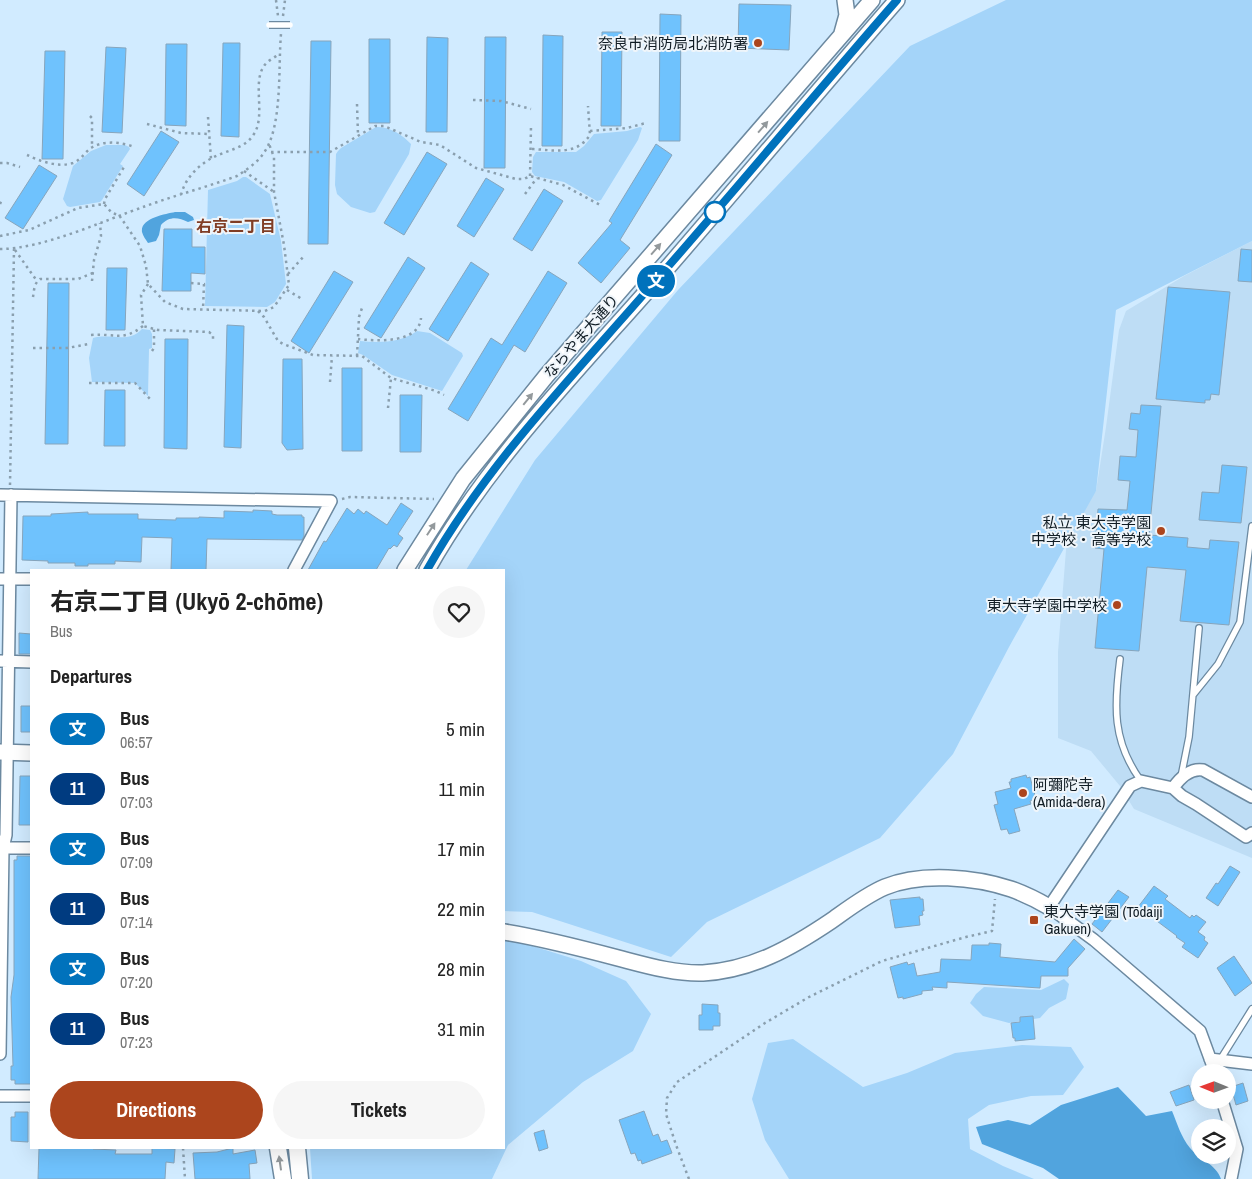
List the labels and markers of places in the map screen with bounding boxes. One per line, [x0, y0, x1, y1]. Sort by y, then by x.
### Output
place label: 奈良市消防局北消防署 [598, 33, 748, 54]
marker: 奈良市消防局北消防署 [752, 37, 764, 49]
unlabelled marker [704, 201, 726, 223]
place label: 私立 東大寺学園 中学校・高等学校 [1031, 512, 1151, 550]
marker: 私立 東大寺学園 中学校・高等学校 [1155, 525, 1167, 537]
place label: 東大寺学園中学校 [987, 595, 1107, 616]
marker: 東大寺学園中学校 [1111, 599, 1123, 611]
place label: 阿彌陀寺 (Amida-dera) [1033, 774, 1105, 812]
marker: 阿彌陀寺 (Amida-dera) [1017, 787, 1029, 799]
place label: 東大寺学園 (Tōdaiji Gakuen) [1044, 901, 1163, 939]
marker: 東大寺学園 (Tōdaiji Gakuen) [1028, 914, 1040, 926]

